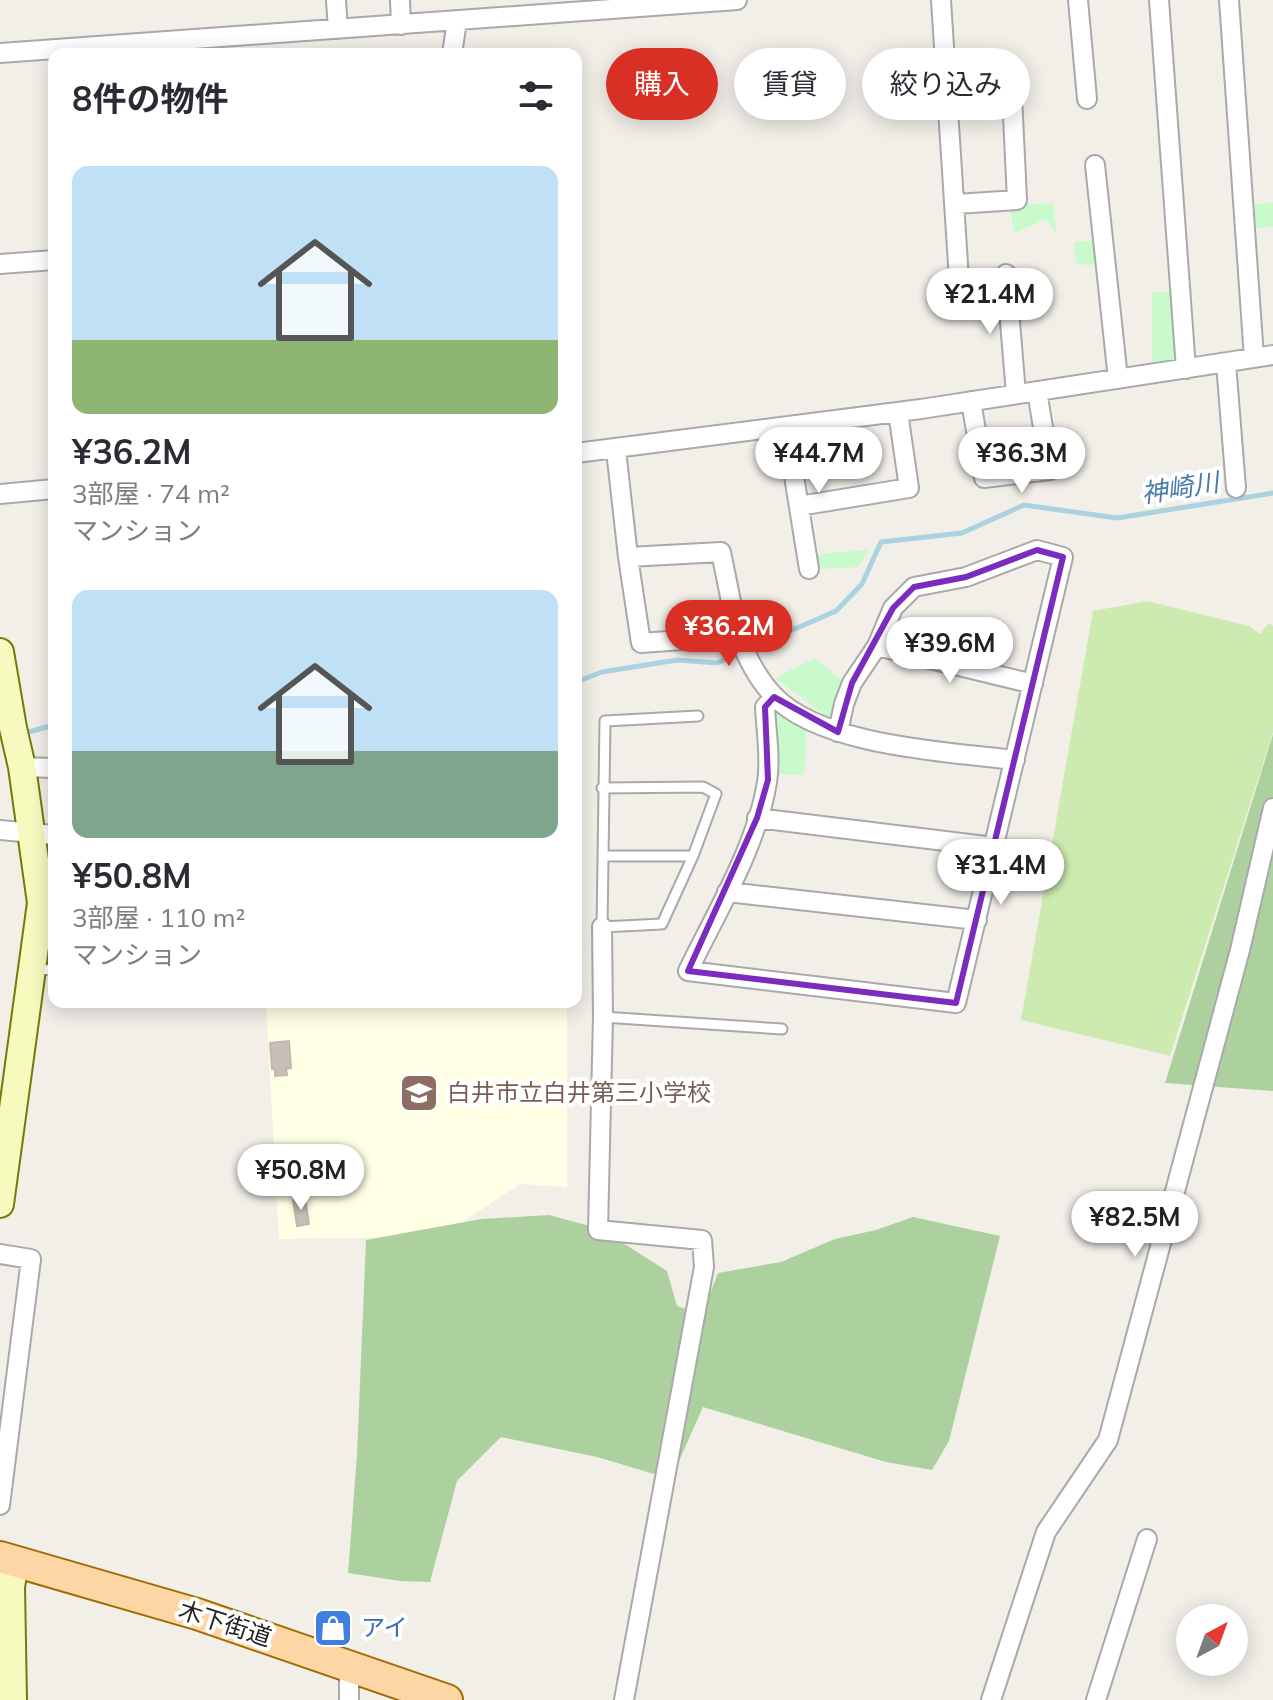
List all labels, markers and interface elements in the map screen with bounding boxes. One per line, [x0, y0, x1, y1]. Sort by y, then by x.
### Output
chip: 購入 [606, 48, 718, 120]
chip: 賃貸 [734, 48, 846, 120]
chip: 絞り込み [862, 48, 1030, 120]
icon: filters [514, 74, 558, 118]
text: 8件の物件 [72, 77, 228, 120]
icon: home [243, 218, 387, 362]
pin: ¥21.4M [925, 268, 1055, 336]
text: ¥21.4M [944, 277, 1036, 310]
pin: ¥44.7M [754, 427, 884, 495]
pin: ¥36.3M [957, 427, 1087, 495]
text: ¥36.2M [72, 430, 192, 473]
text: ¥44.7M [773, 436, 865, 469]
text: ¥36.3M [976, 436, 1068, 469]
water label: 神崎川 [1139, 465, 1224, 510]
text: 3部屋 · 74 m² [72, 477, 230, 510]
text: マンション [72, 514, 202, 547]
pin: ¥36.2M [664, 600, 794, 668]
text: ¥36.2M [683, 609, 775, 642]
pin: ¥39.6M [885, 617, 1015, 685]
text: ¥39.6M [904, 626, 996, 659]
icon: home [243, 642, 387, 786]
pin: ¥31.4M [936, 839, 1066, 907]
text: ¥31.4M [955, 848, 1047, 881]
text: ¥50.8M [72, 854, 192, 897]
text: 3部屋 · 110 m² [72, 901, 245, 934]
text: マンション [72, 938, 202, 971]
school or university icon: 白井市立白井第三小学校 [398, 1072, 440, 1114]
place label: 白井市立白井第三小学校 [447, 1077, 711, 1107]
pin: ¥50.8M [236, 1144, 366, 1212]
text: ¥50.8M [255, 1153, 347, 1186]
pin: ¥82.5M [1070, 1191, 1200, 1259]
text: ¥82.5M [1089, 1200, 1181, 1233]
street label: 木下街道 [175, 1594, 276, 1652]
north arrow [1176, 1604, 1248, 1676]
map controls [1176, 1604, 1248, 1676]
shop icon: アイ [312, 1607, 354, 1649]
place label: アイ [361, 1612, 408, 1642]

